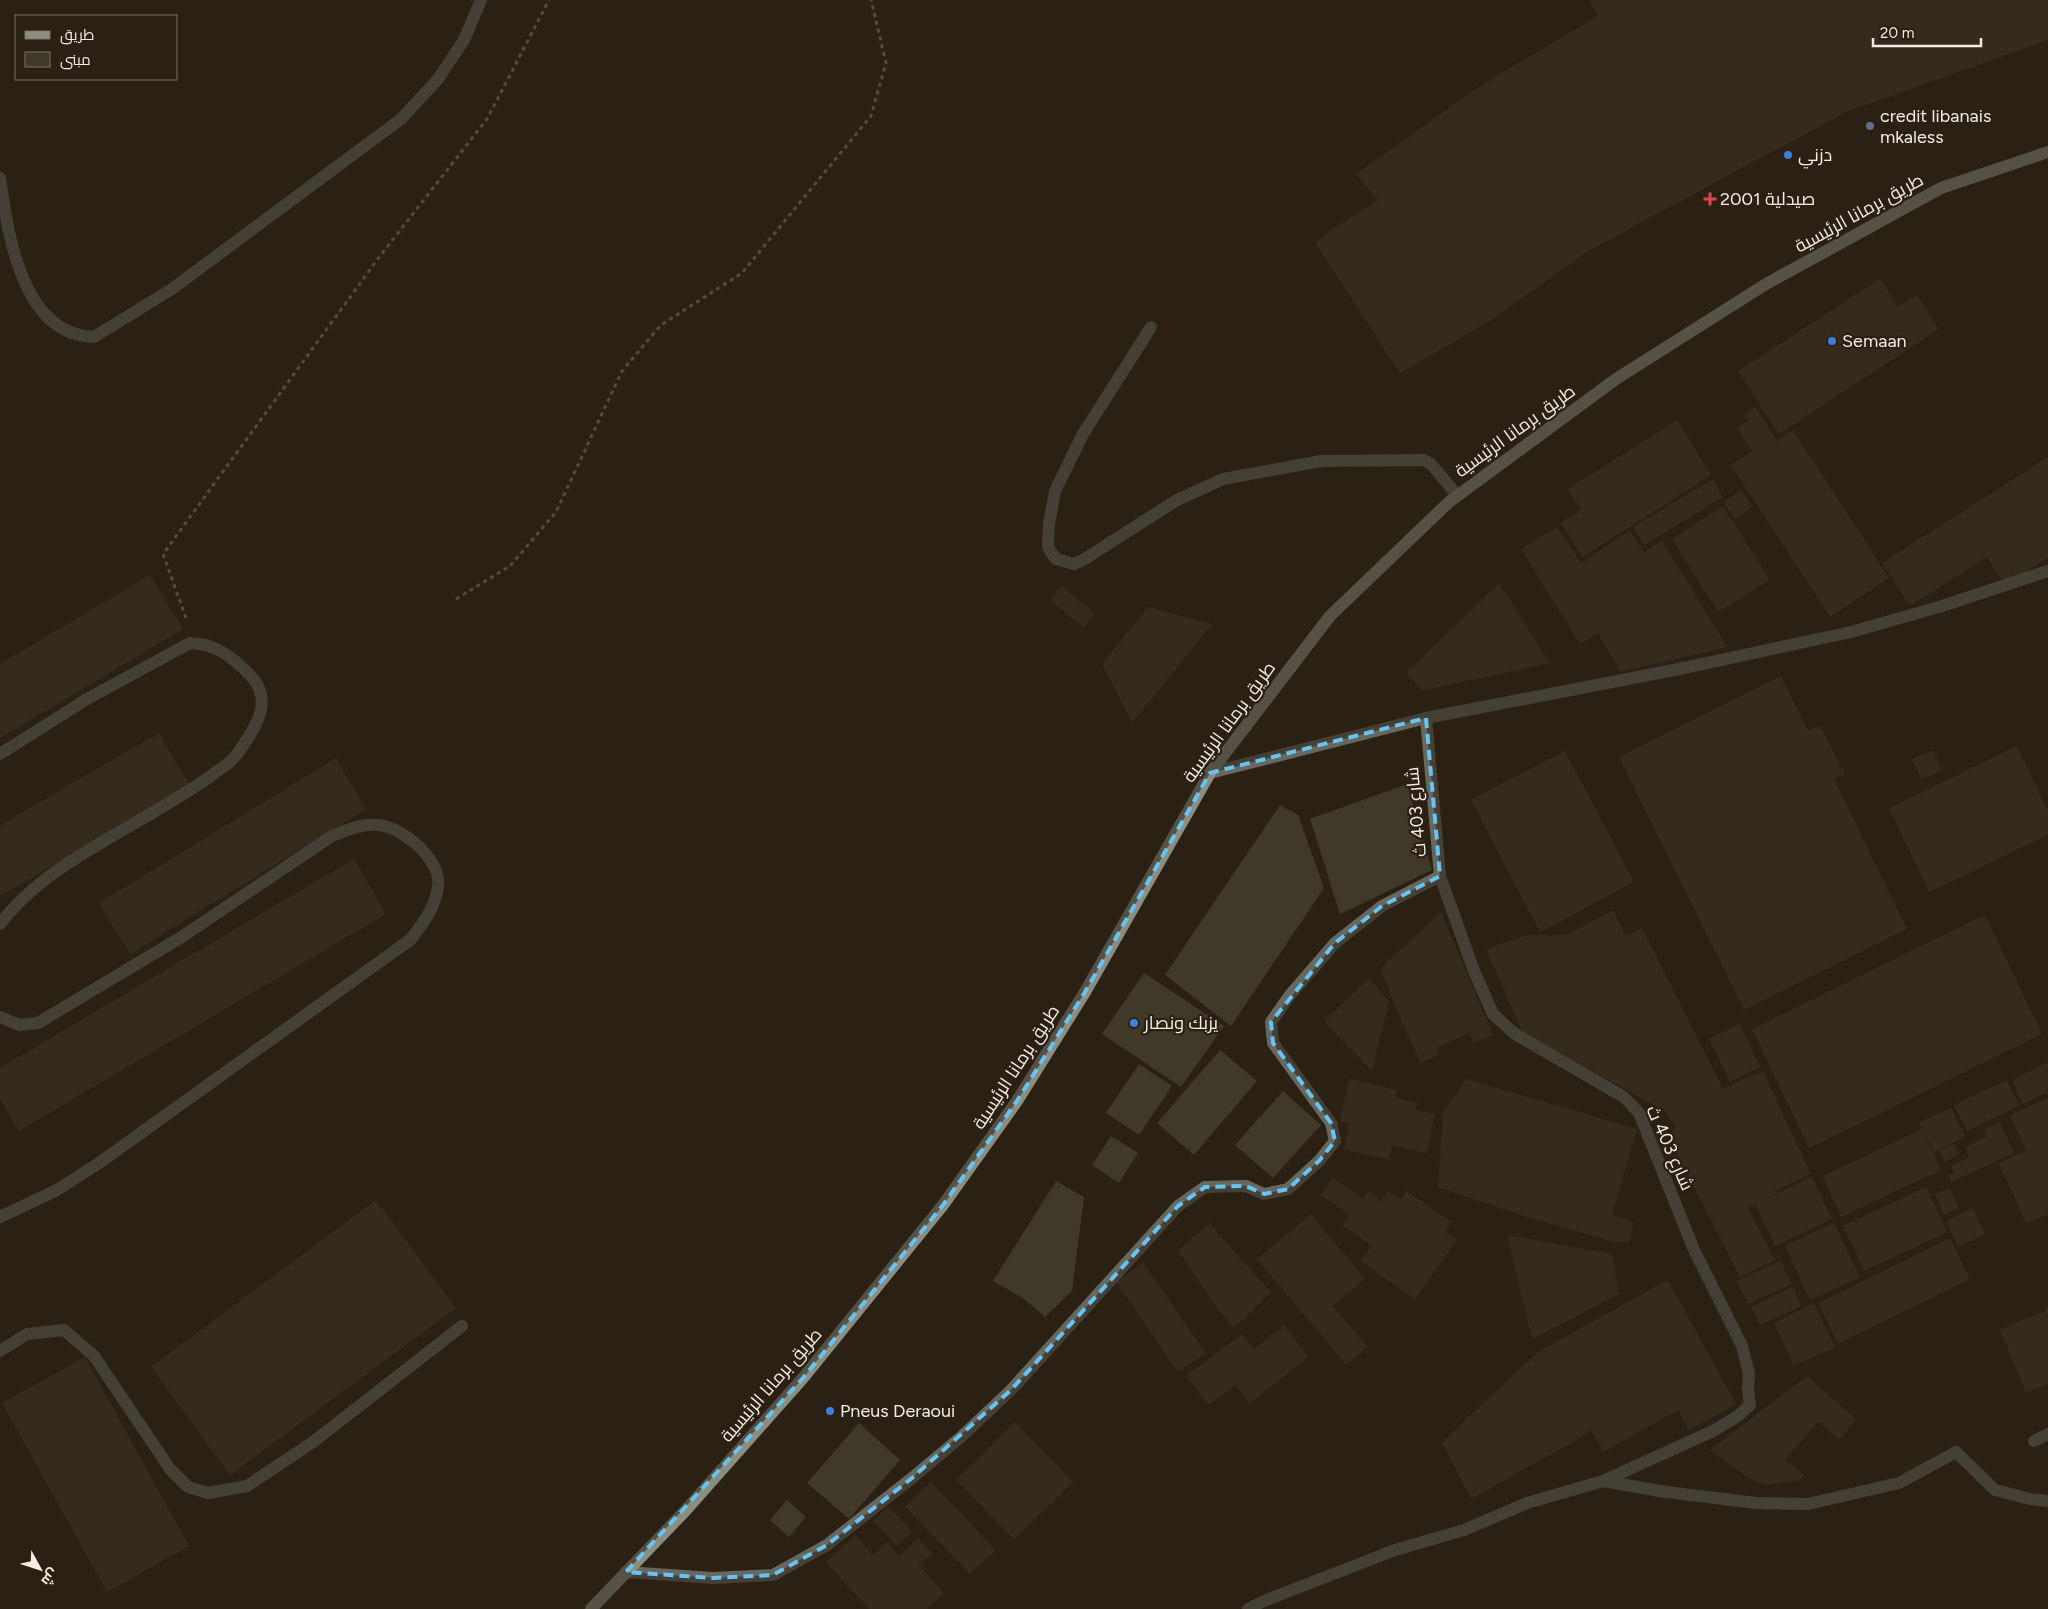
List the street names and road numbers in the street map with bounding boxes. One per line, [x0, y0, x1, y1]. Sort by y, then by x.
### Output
street label: طريق برمانا الرئيسية [1791, 169, 1928, 258]
street label: طريق برمانا الرئيسية [1450, 380, 1580, 483]
street label: طريق برمانا الرئيسية [1178, 657, 1281, 787]
street label: شارع 403 ث [1401, 766, 1432, 858]
street label: طريق برمانا الرئيسية [968, 1001, 1065, 1134]
street label: شارع 403 ث [1641, 1102, 1698, 1194]
street label: طريق برمانا الرئيسية [716, 1324, 827, 1447]

